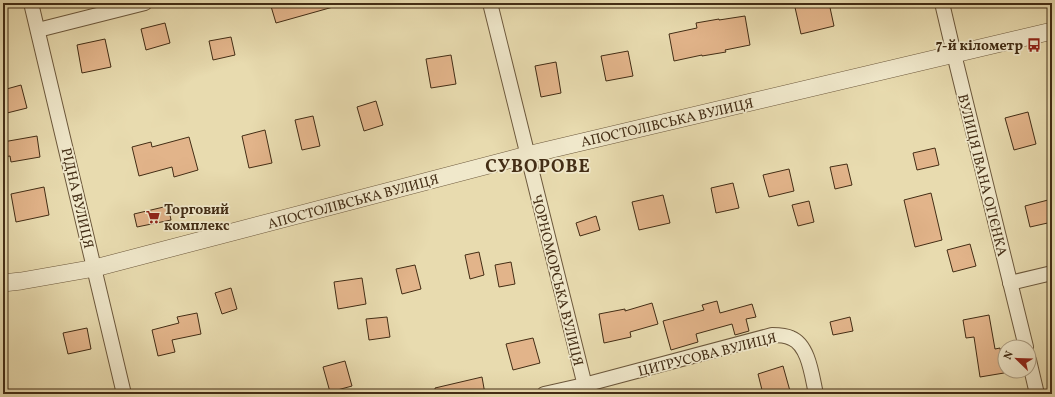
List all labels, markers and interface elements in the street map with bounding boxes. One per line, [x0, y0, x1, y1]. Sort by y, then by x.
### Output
place label: 7-й кілометр [936, 37, 1023, 56]
bus stop icon: 7-й кілометр [1026, 37, 1042, 53]
street label: ВУЛИЦЯ ІВАНА ОГІЄНКА [952, 92, 1011, 259]
street label: АПОСТОЛІВСЬКА ВУЛИЦЯ [579, 94, 756, 153]
street label: РІДНА ВУЛИЦЯ [56, 146, 97, 251]
district label: СУВОРОВЕ [485, 155, 591, 180]
street label: АПОСТОЛІВСЬКА ВУЛИЦЯ [266, 170, 441, 234]
street label: ЧОРНОМОРСЬКА ВУЛИЦЯ [526, 193, 587, 368]
place label: Торговий комплекс [164, 201, 230, 236]
supermarket icon: Торговий комплекс [145, 209, 161, 225]
street label: ЦИТРУСОВА ВУЛИЦЯ [636, 329, 779, 382]
north arrow [997, 339, 1037, 379]
text: N [1001, 349, 1018, 362]

